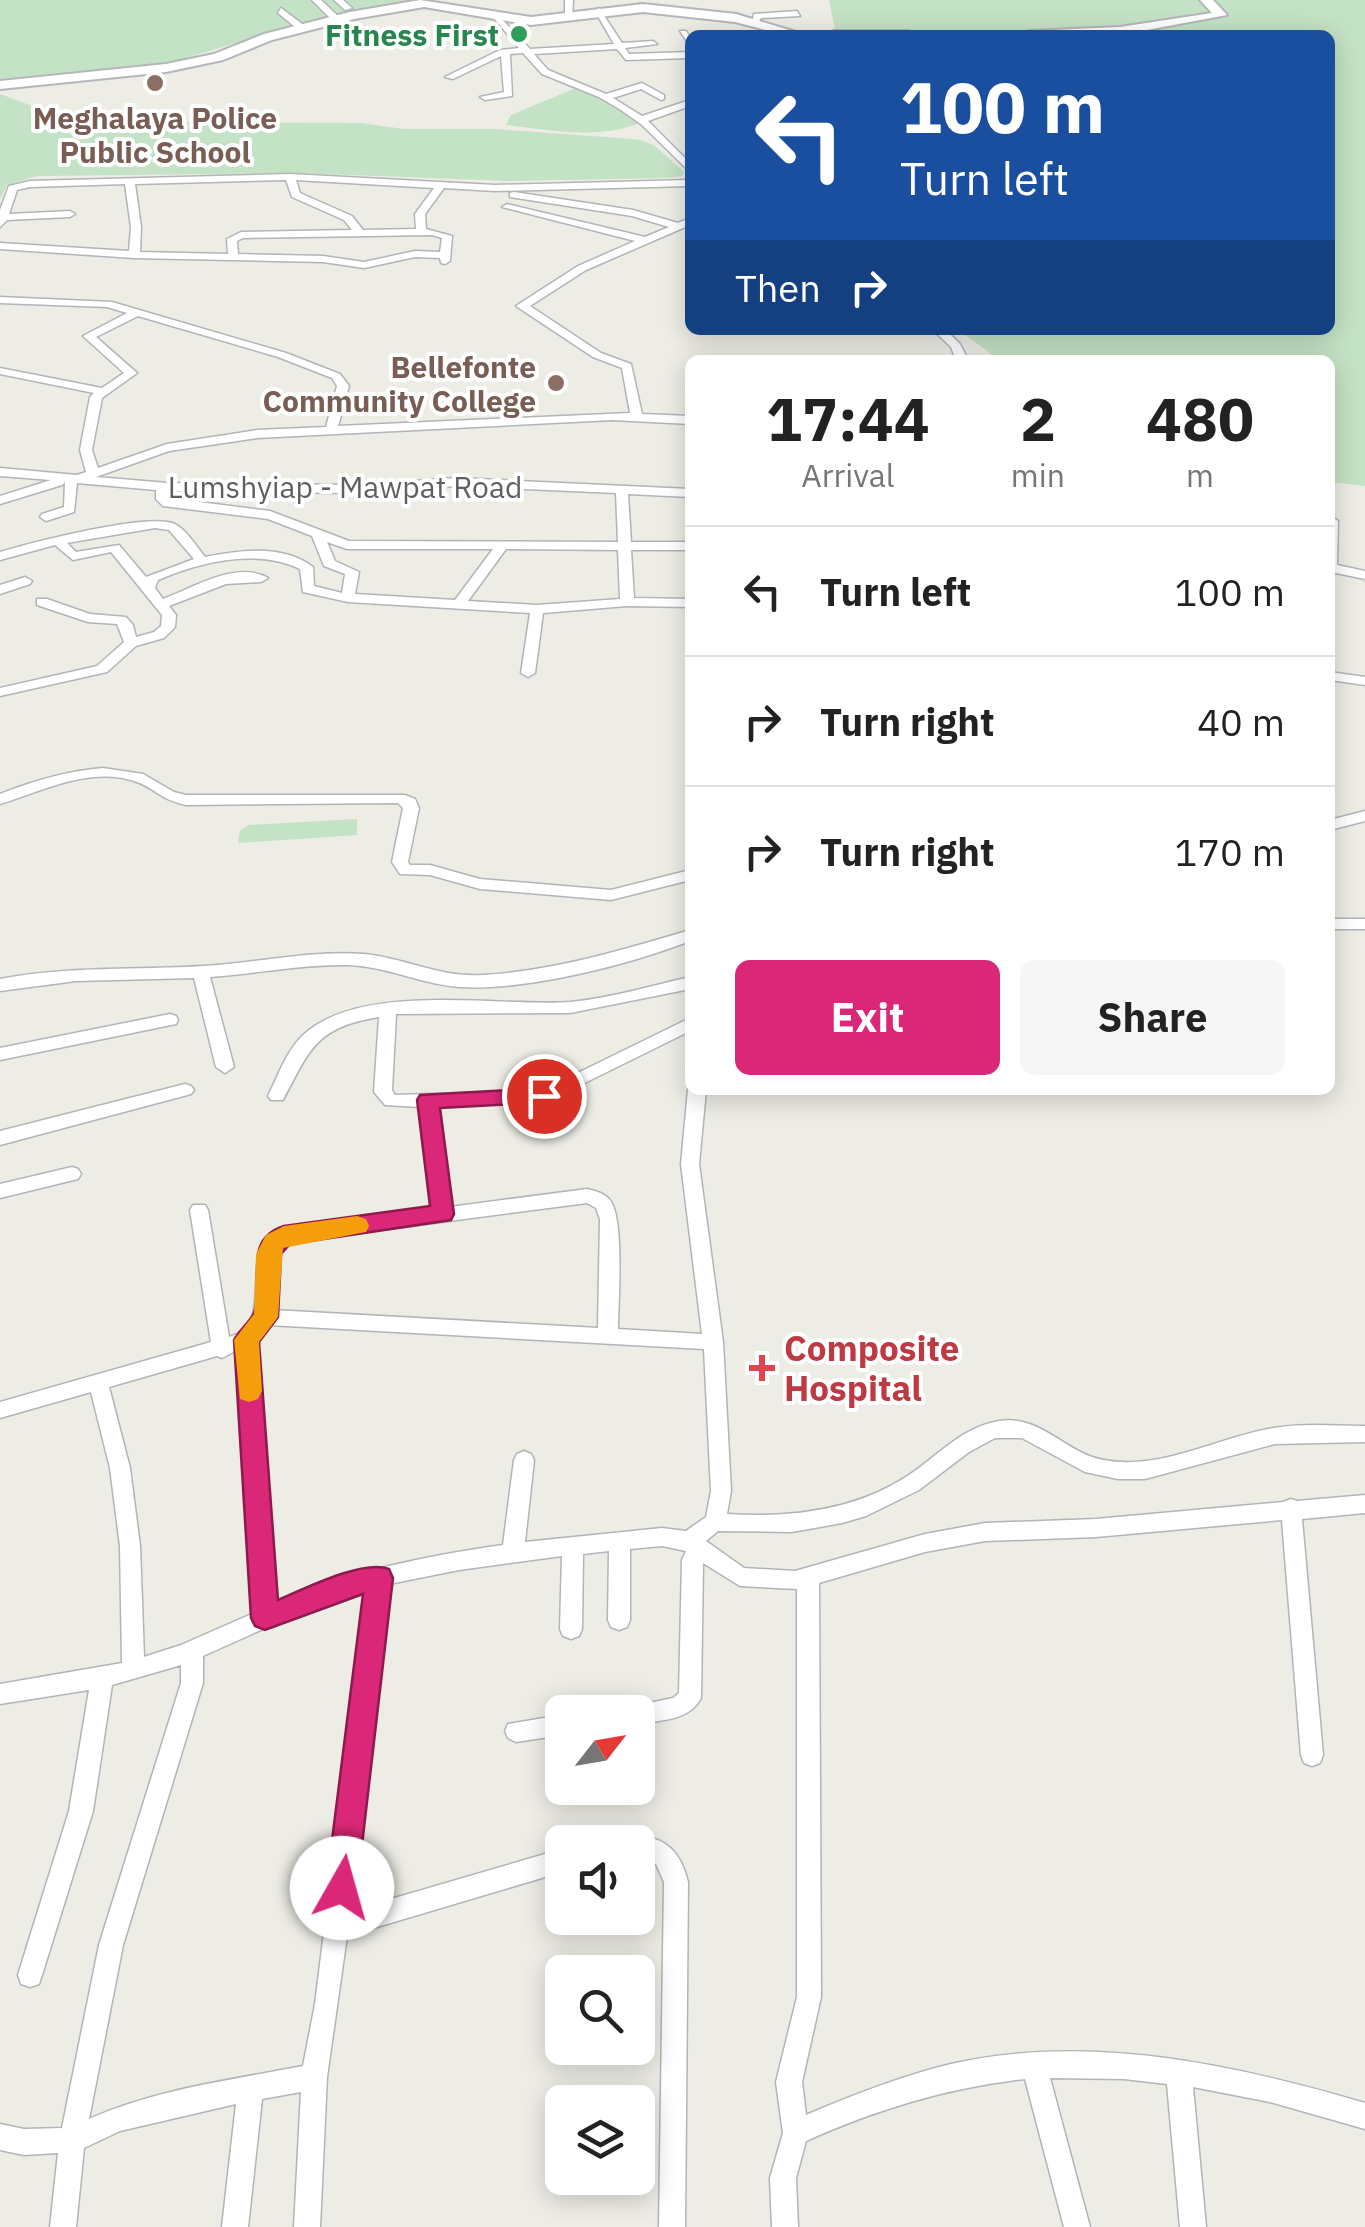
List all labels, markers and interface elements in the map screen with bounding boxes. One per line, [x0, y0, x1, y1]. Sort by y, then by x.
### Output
place label: Fitness First [325, 15, 499, 54]
marker: Fitness First [508, 23, 530, 45]
text: 100 m [900, 61, 1105, 152]
icon: left [735, 70, 865, 200]
marker: Meghalaya Police Public School [144, 72, 166, 94]
place label: Meghalaya Police Public School [33, 98, 277, 171]
text: Turn left [900, 149, 1069, 207]
icon: right [841, 260, 896, 315]
text: Then [735, 263, 821, 312]
place label: Bellefonte Community College [262, 347, 536, 420]
marker: Bellefonte Community College [545, 372, 567, 394]
text: 17:44 [766, 379, 930, 458]
text: 2 [1020, 379, 1056, 458]
text: 480 [1146, 379, 1254, 458]
text: Arrival [801, 454, 895, 496]
text: min [1011, 454, 1065, 496]
text: m [1186, 454, 1214, 496]
street label: Lumshyiap - Mawpat Road [168, 467, 522, 506]
icon: left [735, 564, 790, 619]
text: Turn left [820, 567, 971, 616]
text: 100 m [1174, 567, 1285, 616]
icon: right [735, 694, 790, 749]
text: Turn right [820, 697, 995, 746]
text: 40 m [1197, 697, 1285, 746]
icon: right [735, 824, 790, 879]
text: Turn right [820, 827, 995, 876]
text: 170 m [1174, 827, 1285, 876]
button: Exit [735, 960, 1000, 1075]
button: Share [1020, 960, 1285, 1075]
pin [502, 1054, 587, 1139]
icon: arrive [517, 1069, 572, 1124]
place label: Composite Hospital [784, 1325, 959, 1411]
marker: Composite Hospital [749, 1355, 775, 1381]
north arrow [545, 1695, 655, 1805]
map controls [545, 1695, 655, 2195]
button: sound [545, 1825, 655, 1935]
position arrow [290, 1836, 394, 1940]
button: search [545, 1955, 655, 2065]
button: layers [545, 2085, 655, 2195]

